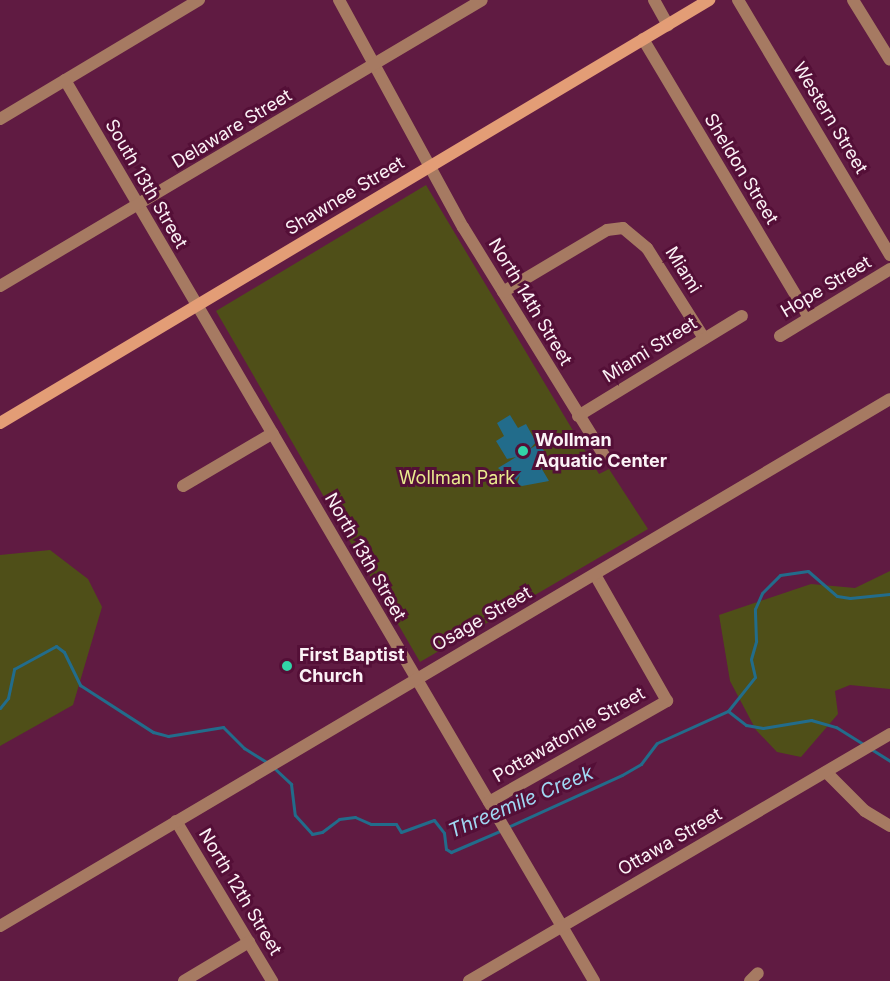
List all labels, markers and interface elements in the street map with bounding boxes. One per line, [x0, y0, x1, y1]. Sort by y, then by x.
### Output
street label: Western Street [788, 58, 872, 178]
street label: Delaware Street [168, 85, 296, 173]
street label: Sheldon Street [699, 110, 783, 228]
street label: South 13th Street [100, 116, 192, 252]
street label: Shawnee Street [282, 152, 408, 240]
street label: North 14th Street [484, 235, 576, 369]
street label: Miami [660, 243, 706, 297]
street label: Hope Street [777, 252, 875, 322]
street label: Miami Street [599, 313, 701, 387]
place label: Wollman Aquatic Center [535, 430, 667, 472]
marker: Wollman Aquatic Center [516, 444, 530, 458]
park label: Wollman Park [399, 467, 515, 489]
street label: North 13th Street [320, 489, 410, 625]
street label: Osage Street [429, 582, 535, 656]
place label: First Baptist Church [299, 645, 405, 688]
marker: First Baptist Church [280, 659, 294, 673]
street label: Pottawatomie Street [489, 683, 649, 787]
water label: Threemile Creek [445, 761, 597, 843]
street label: Ottawa Street [614, 804, 726, 880]
street label: North 12th Street [194, 825, 286, 959]

